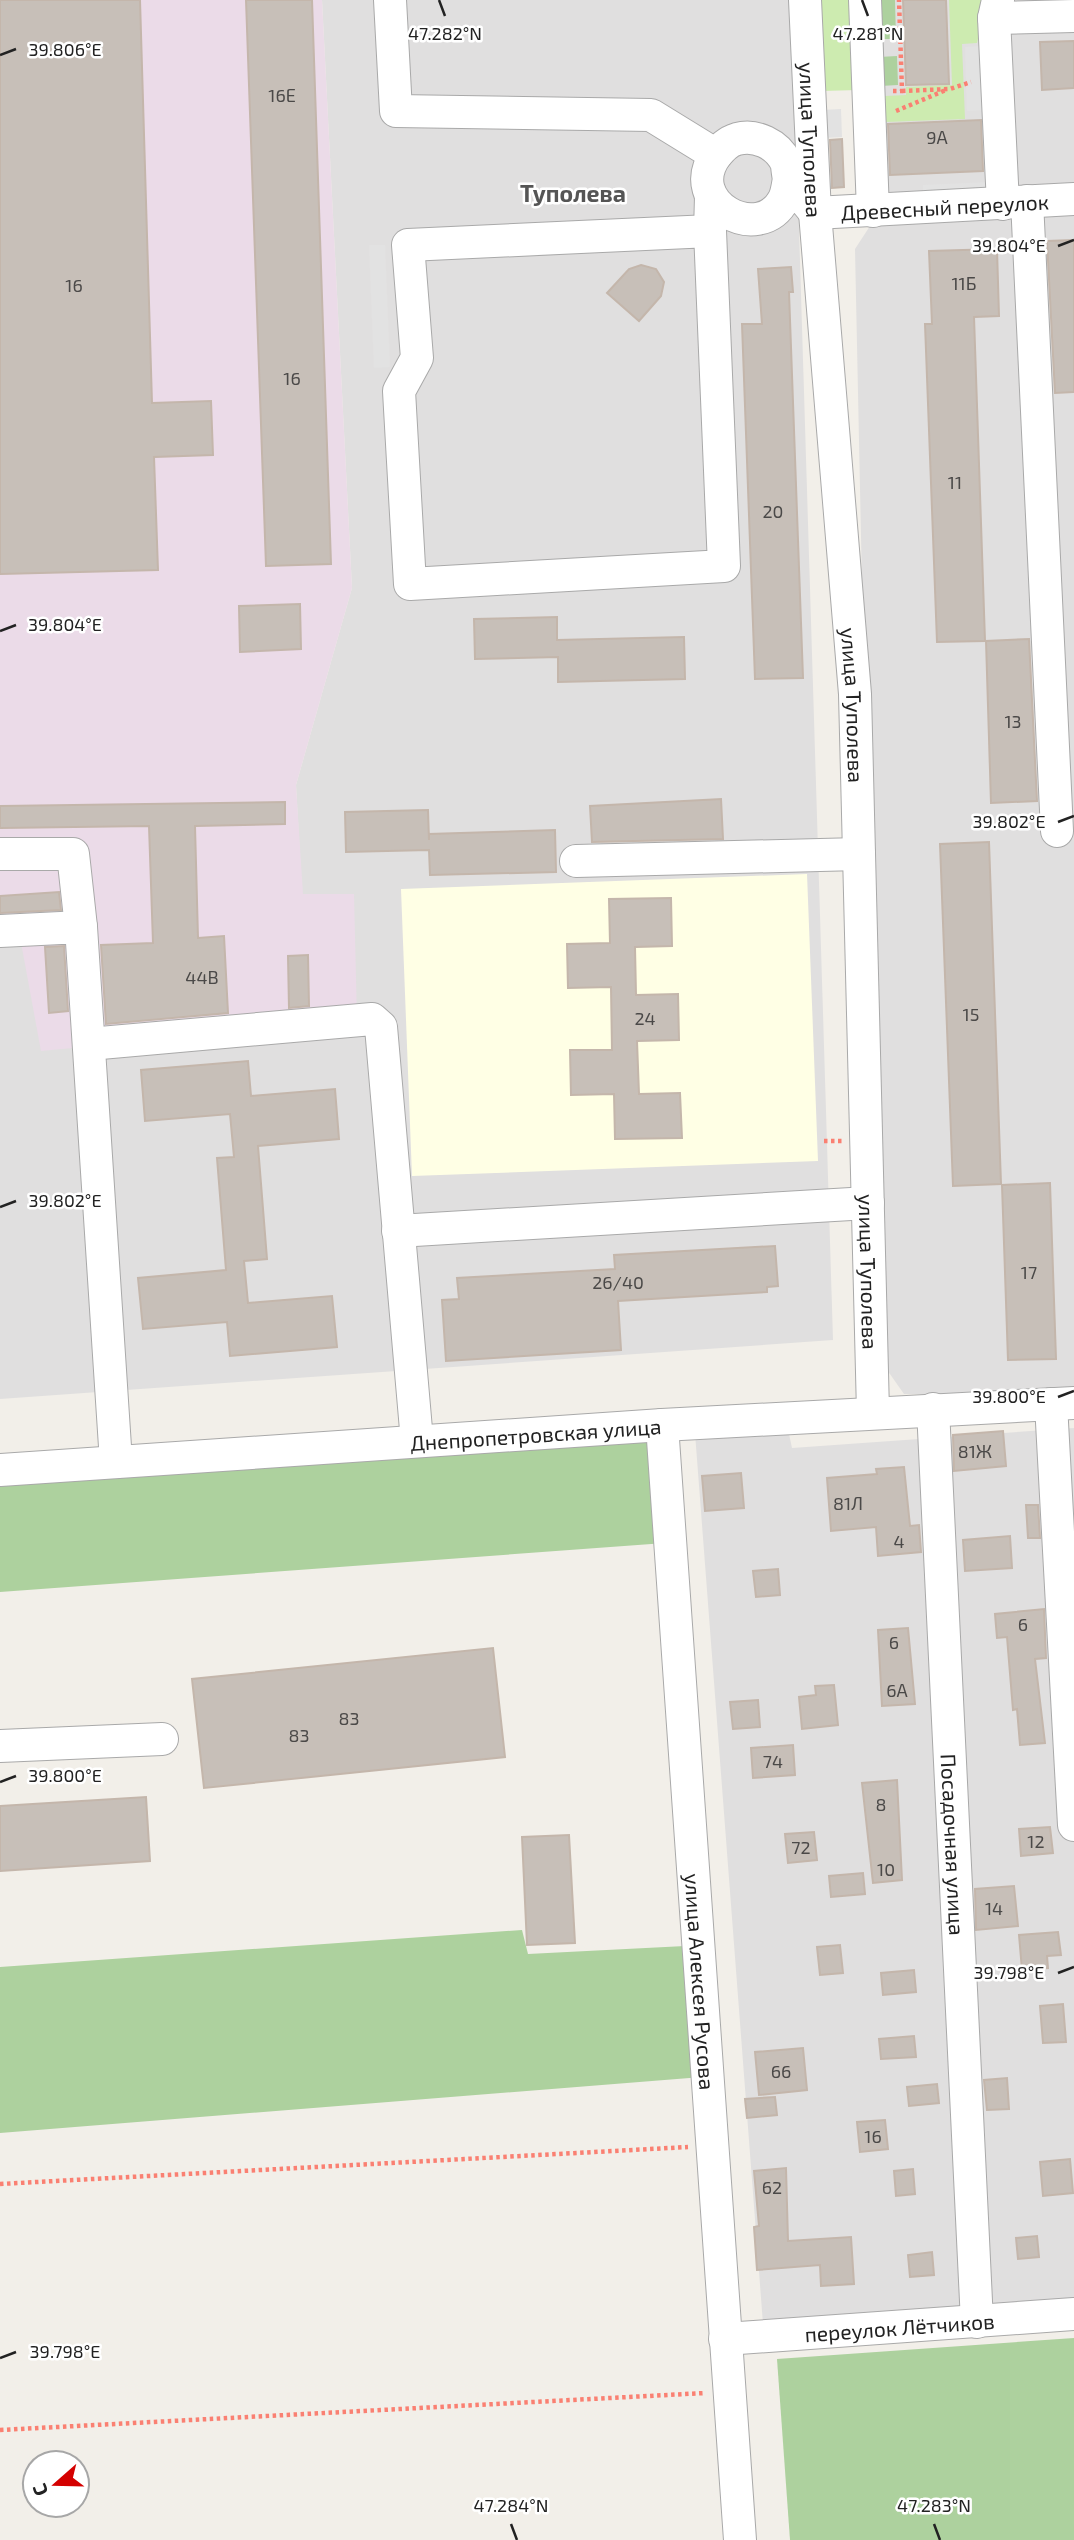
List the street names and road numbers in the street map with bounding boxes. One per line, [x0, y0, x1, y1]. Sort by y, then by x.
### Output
street label: улица Туполева [794, 62, 828, 218]
street label: Древесный переулок [840, 188, 1050, 224]
street label: улица Туполева [836, 627, 870, 783]
street label: улица Туполева [854, 1194, 884, 1350]
street label: Днепропетровская улица [409, 1413, 662, 1455]
street label: Посадочная улица [937, 1753, 971, 1936]
street label: улица Алексея Русова [680, 1872, 721, 2091]
street label: переулок Лётчиков [804, 2307, 995, 2346]

